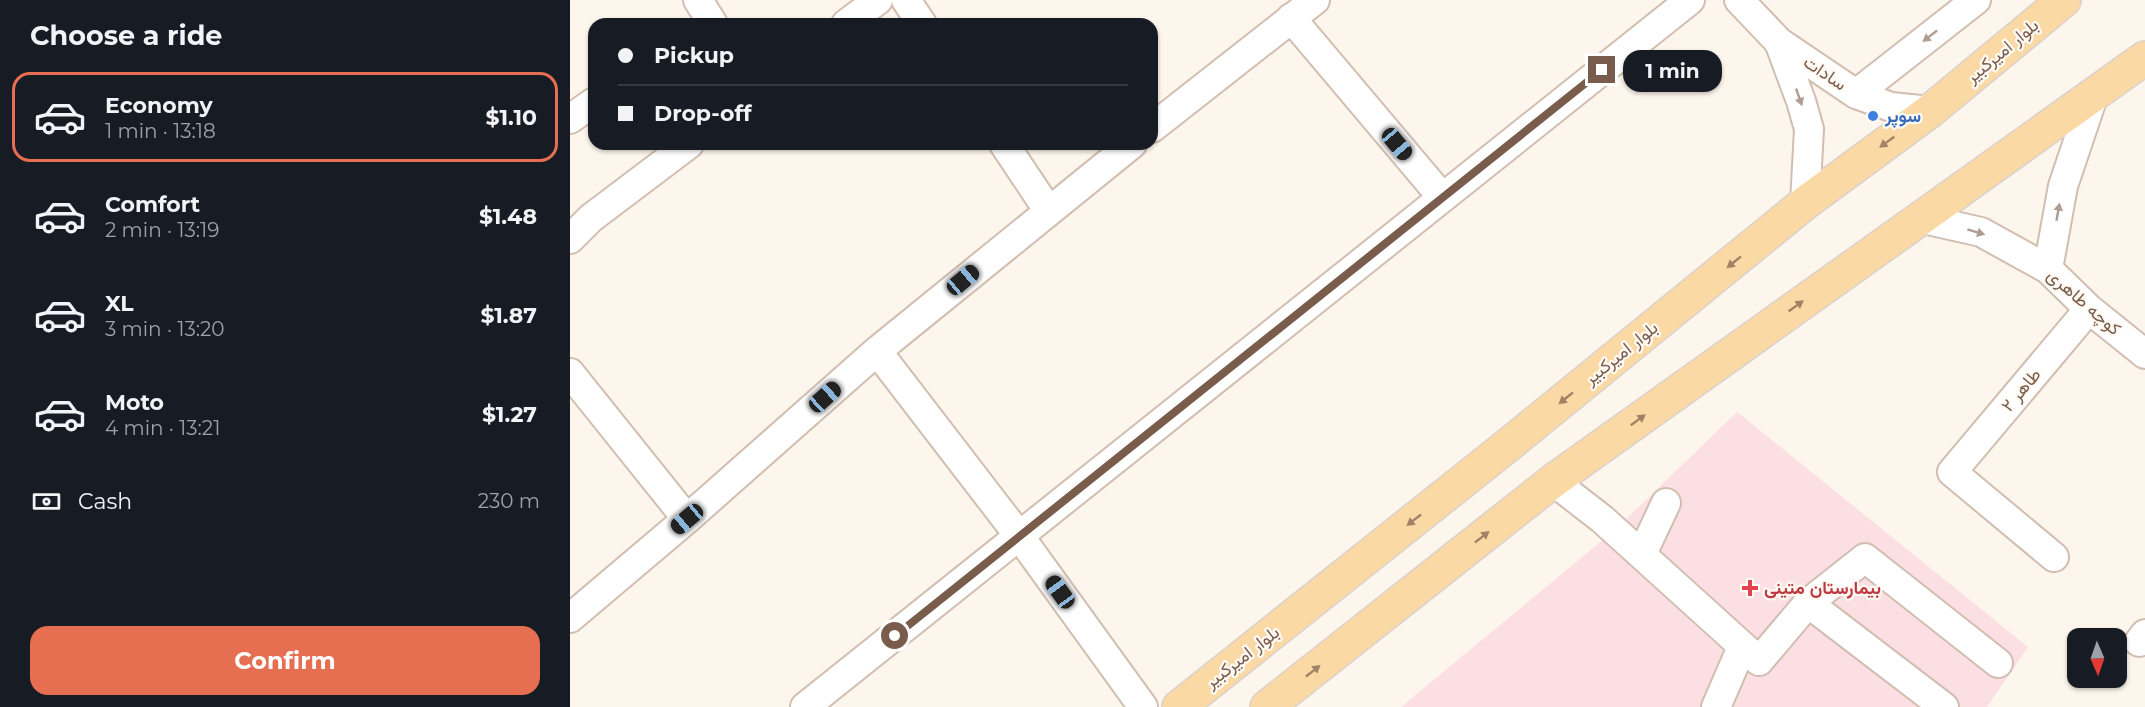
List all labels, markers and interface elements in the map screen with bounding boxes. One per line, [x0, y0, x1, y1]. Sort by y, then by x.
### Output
street label: بلوار امیرکبیر [1960, 14, 2043, 89]
text: Choose a ride [30, 19, 222, 52]
one-way arrow [1922, 30, 1937, 42]
text: Pickup [654, 42, 734, 69]
callout: 1 min [1623, 49, 1722, 91]
street label: سادات [1799, 51, 1851, 95]
route end [1588, 56, 1615, 83]
text: 1 min [1645, 59, 1700, 83]
one-way arrow [1795, 88, 1804, 106]
icon: car [33, 90, 87, 144]
text: Economy [105, 92, 213, 119]
text: Drop-off [654, 100, 752, 127]
text: $1.10 [486, 104, 537, 131]
place label: سوپر [1884, 105, 1921, 128]
marker: سوپر [1866, 109, 1880, 123]
text: 1 min · 13:18 [105, 119, 216, 143]
car [1379, 124, 1415, 164]
one-way arrow [1880, 136, 1896, 148]
icon: car [33, 189, 87, 243]
text: Comfort [105, 191, 200, 218]
one-way arrow [2054, 202, 2063, 221]
text: $1.48 [479, 203, 537, 230]
text: 2 min · 13:19 [105, 218, 219, 242]
one-way arrow [1967, 228, 1985, 237]
one-way arrow [1726, 255, 1741, 267]
car [943, 262, 983, 298]
street label: کوچه طاهری [2042, 264, 2125, 341]
icon: car [33, 288, 87, 342]
text: XL [105, 290, 134, 317]
one-way arrow [1788, 300, 1804, 312]
text: $1.87 [480, 302, 537, 329]
text: 3 min · 13:20 [105, 317, 224, 341]
street label: بلوار امیرکبیر [1579, 317, 1662, 390]
street label: طاهر ۲ [1996, 364, 2046, 416]
car [806, 378, 844, 416]
icon: car [33, 387, 87, 441]
text: Moto [105, 389, 164, 416]
one-way arrow [1559, 391, 1574, 404]
text: $1.27 [482, 401, 537, 428]
one-way arrow [1630, 414, 1646, 426]
text: 4 min · 13:21 [105, 416, 220, 440]
icon: cash [30, 485, 63, 518]
text: Cash [78, 488, 132, 515]
text: 230 m [478, 489, 540, 513]
car [667, 501, 707, 537]
one-way arrow [1406, 514, 1422, 527]
one-way arrow [1474, 530, 1490, 543]
car [1042, 572, 1078, 612]
place label: بیمارستان متینی [1764, 577, 1881, 599]
marker: بیمارستان متینی [1741, 579, 1759, 597]
street label: بلوار امیرکبیر [1200, 621, 1284, 694]
route start [881, 622, 908, 649]
button: Confirm [30, 626, 540, 695]
north arrow [2067, 628, 2127, 688]
map controls [2067, 628, 2127, 688]
one-way arrow [1305, 665, 1320, 677]

